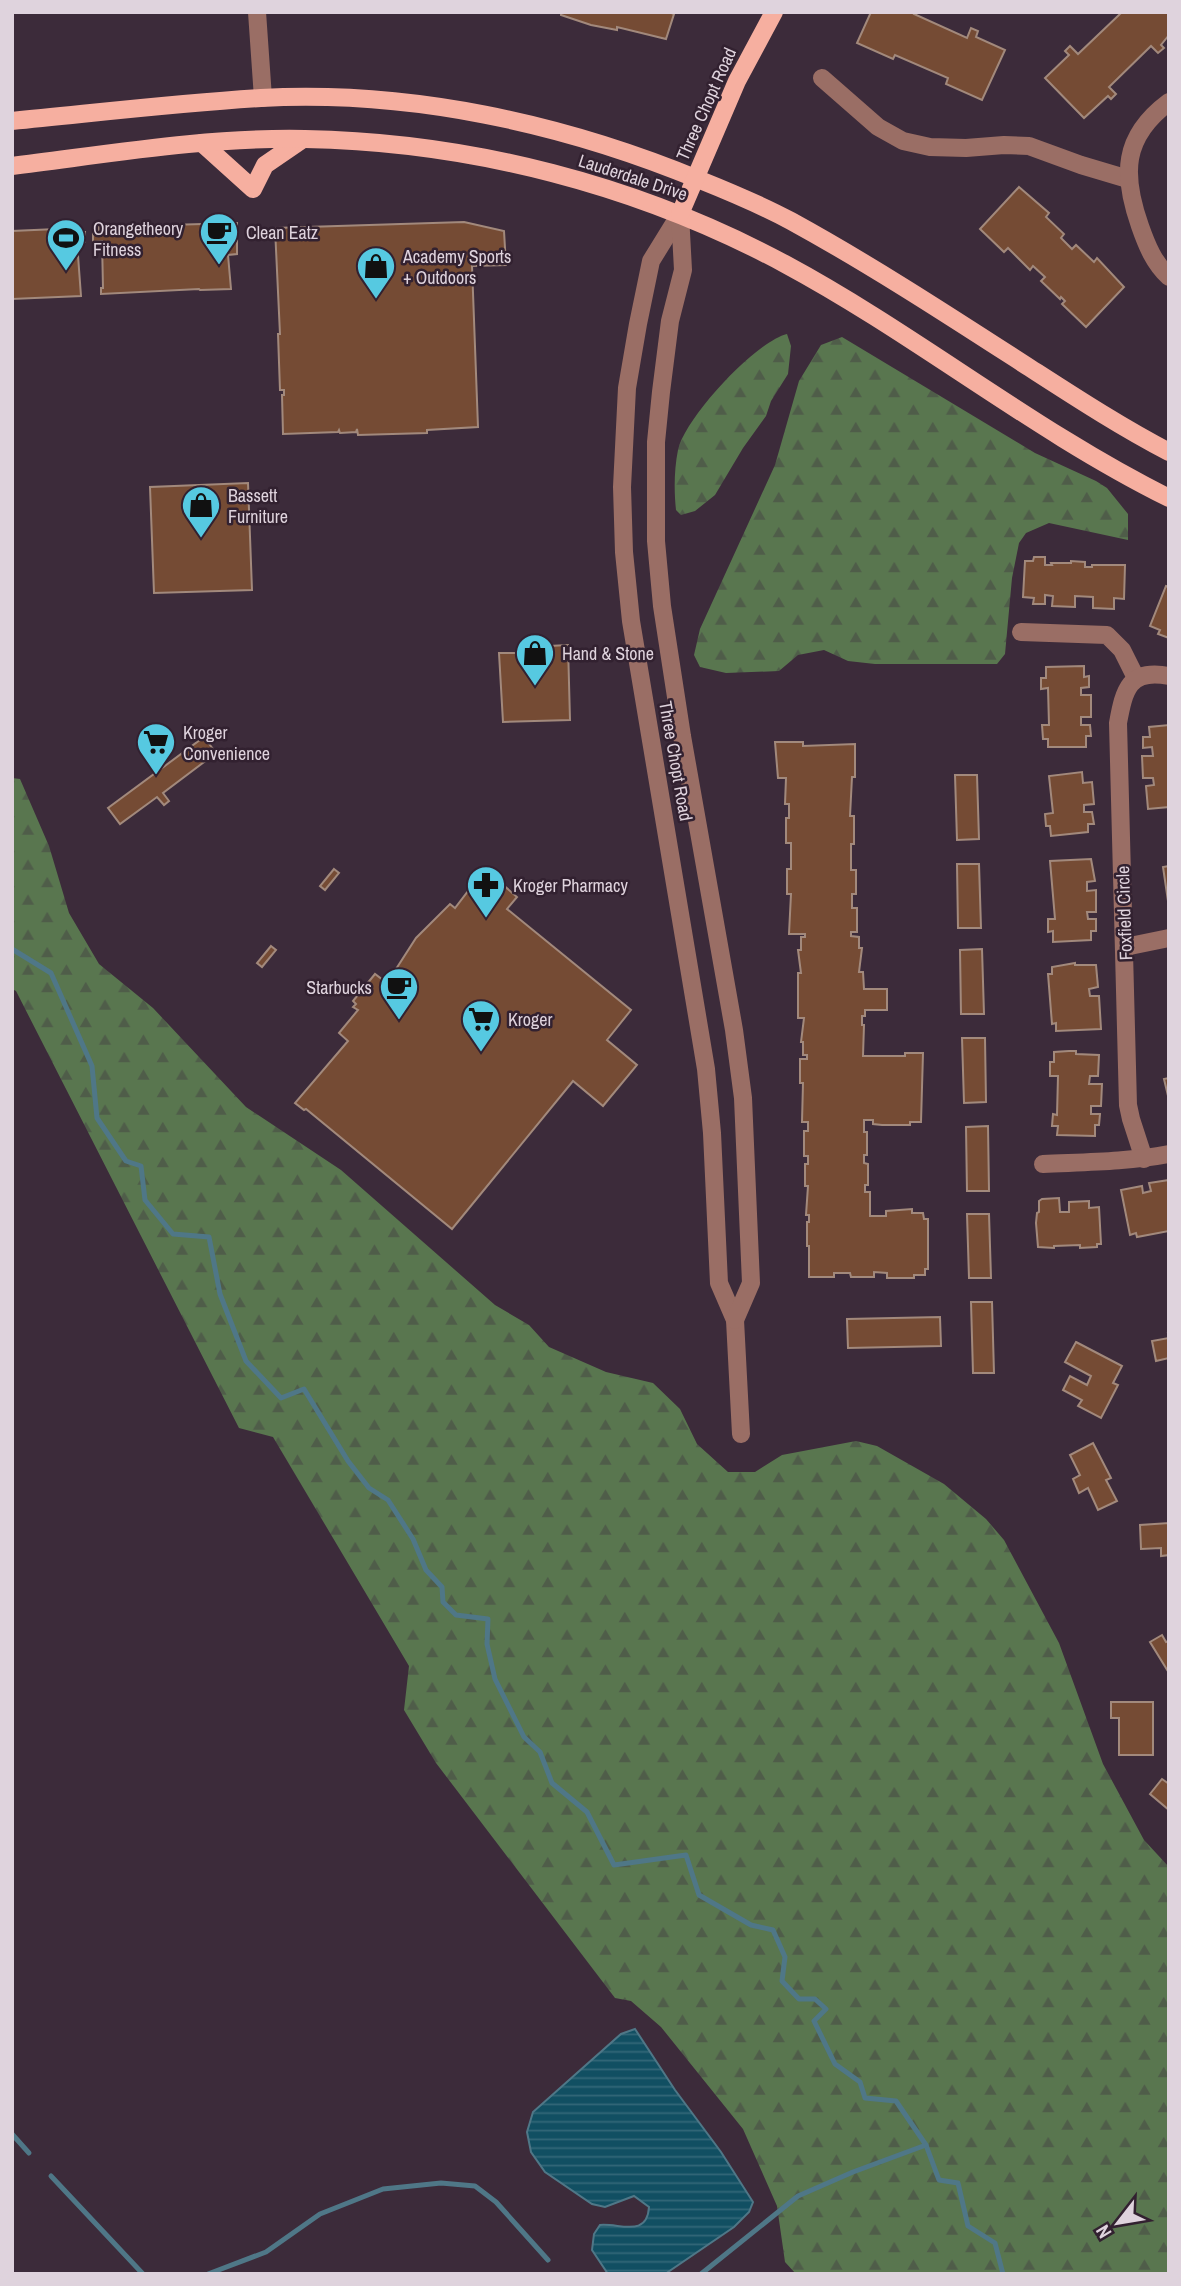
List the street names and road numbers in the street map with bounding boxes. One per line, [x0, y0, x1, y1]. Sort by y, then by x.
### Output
street label: Three Chopt Road [670, 43, 742, 165]
street label: Lauderdale Drive [575, 148, 691, 206]
street label: Three Chopt Road [653, 699, 699, 823]
street label: Foxfield Circle [1110, 865, 1138, 961]

